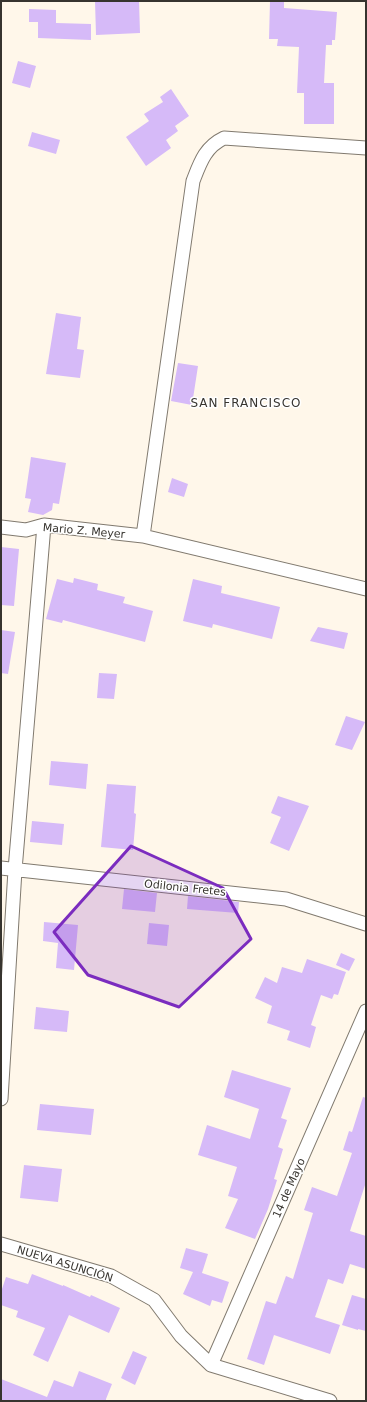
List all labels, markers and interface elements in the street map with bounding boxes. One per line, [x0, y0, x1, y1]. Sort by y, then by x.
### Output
district label: SAN FRANCISCO [190, 396, 302, 410]
street label: Mario Z. Meyer [42, 521, 126, 541]
street label: Odilonia Fretes [143, 877, 227, 899]
street label: 14 de Mayo [270, 1156, 308, 1220]
street label: NUEVA ASUNCIÓN [15, 1243, 115, 1285]

